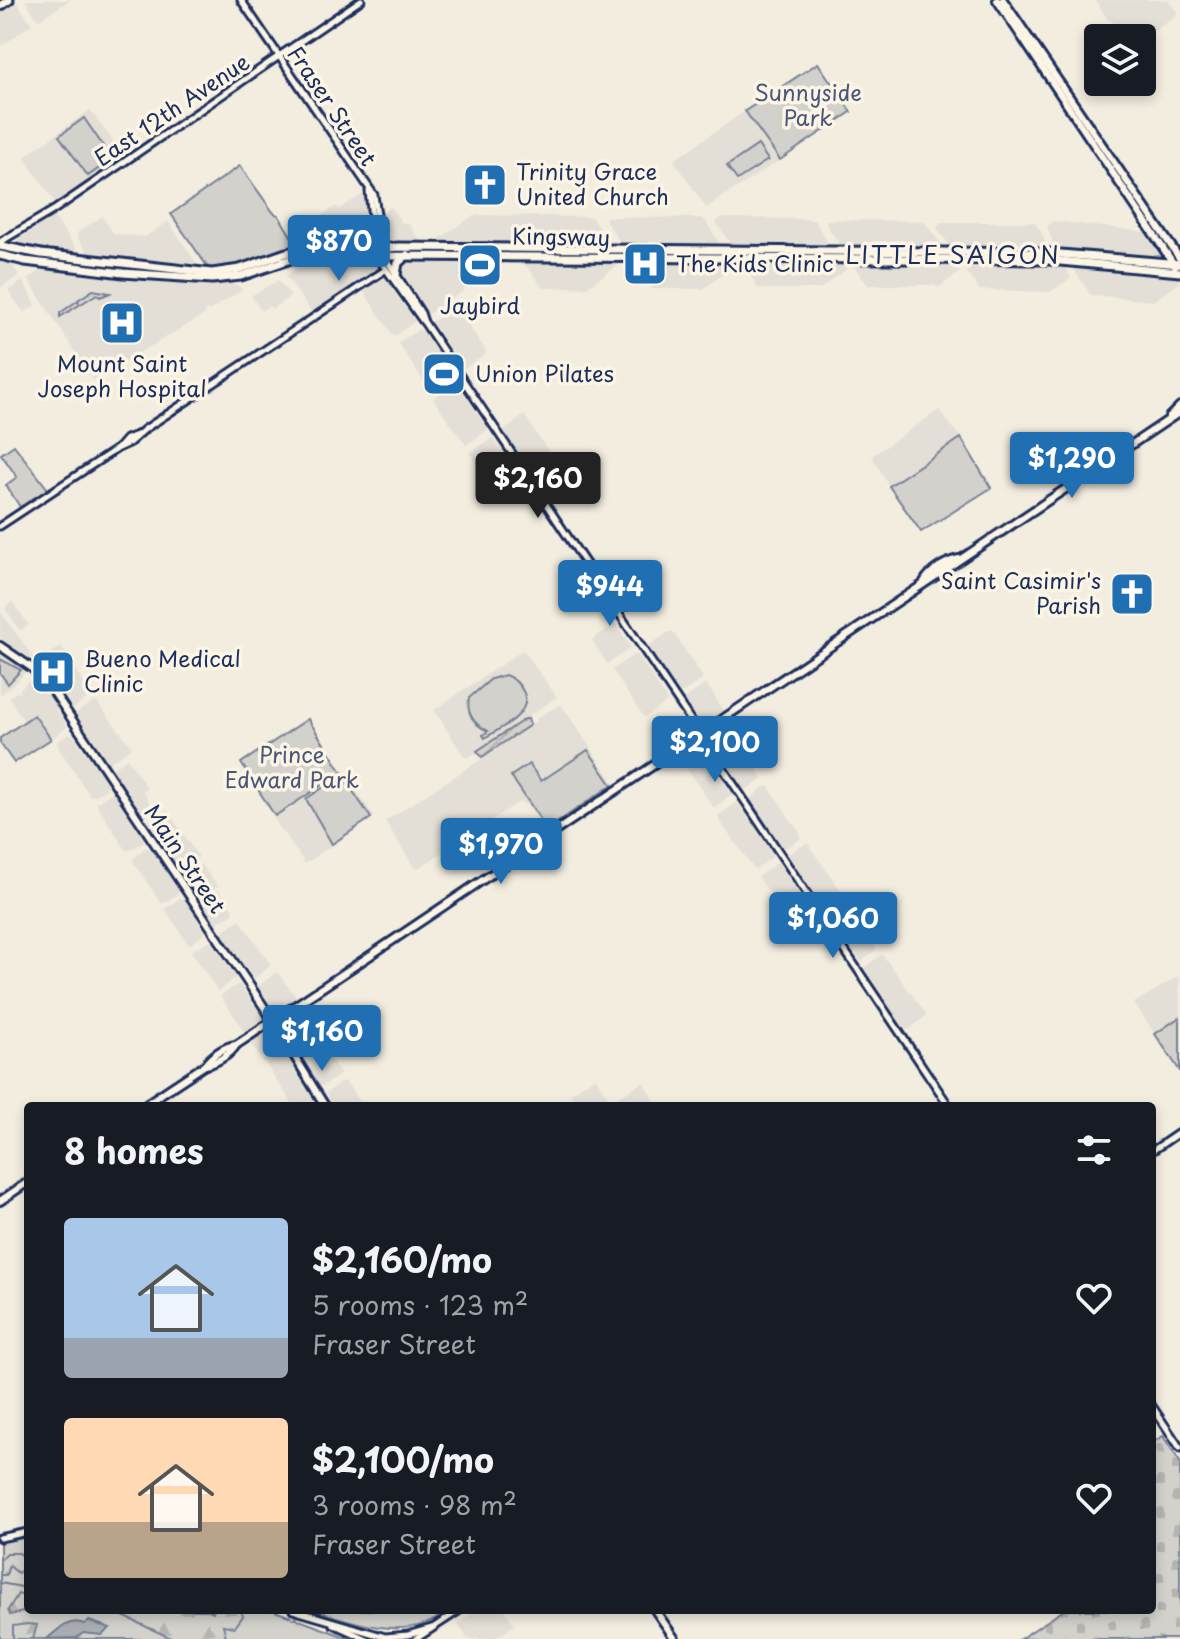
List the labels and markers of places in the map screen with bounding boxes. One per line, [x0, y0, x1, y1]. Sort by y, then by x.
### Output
place label: Trinity Grace United Church [516, 154, 669, 212]
church icon: Trinity Grace United Church [461, 161, 509, 209]
pin: $870 [292, 215, 386, 283]
hospital icon: The Kids Clinic [621, 240, 669, 288]
sports icon: Jaybird [456, 241, 504, 289]
place label: The Kids Clinic [676, 246, 834, 279]
place label: Jaybird [440, 288, 520, 321]
hospital icon: Mount Saint Joseph Hospital [98, 299, 146, 347]
place label: Mount Saint Joseph Hospital [38, 346, 206, 404]
sports icon: Union Pilates [420, 350, 468, 398]
place label: Union Pilates [475, 356, 614, 389]
pin: $1,290 [1007, 432, 1137, 500]
pin: $2,160 [473, 452, 603, 520]
pin: $944 [563, 560, 657, 628]
place label: Saint Casimir's Parish [941, 563, 1101, 621]
church icon: Saint Casimir's Parish [1108, 570, 1156, 618]
place label: Bueno Medical Clinic [84, 641, 241, 699]
hospital icon: Bueno Medical Clinic [29, 648, 77, 696]
pin: $2,100 [650, 716, 780, 784]
pin: $1,970 [436, 818, 566, 886]
pin: $1,060 [768, 892, 898, 960]
pin: $1,160 [257, 1005, 387, 1073]

